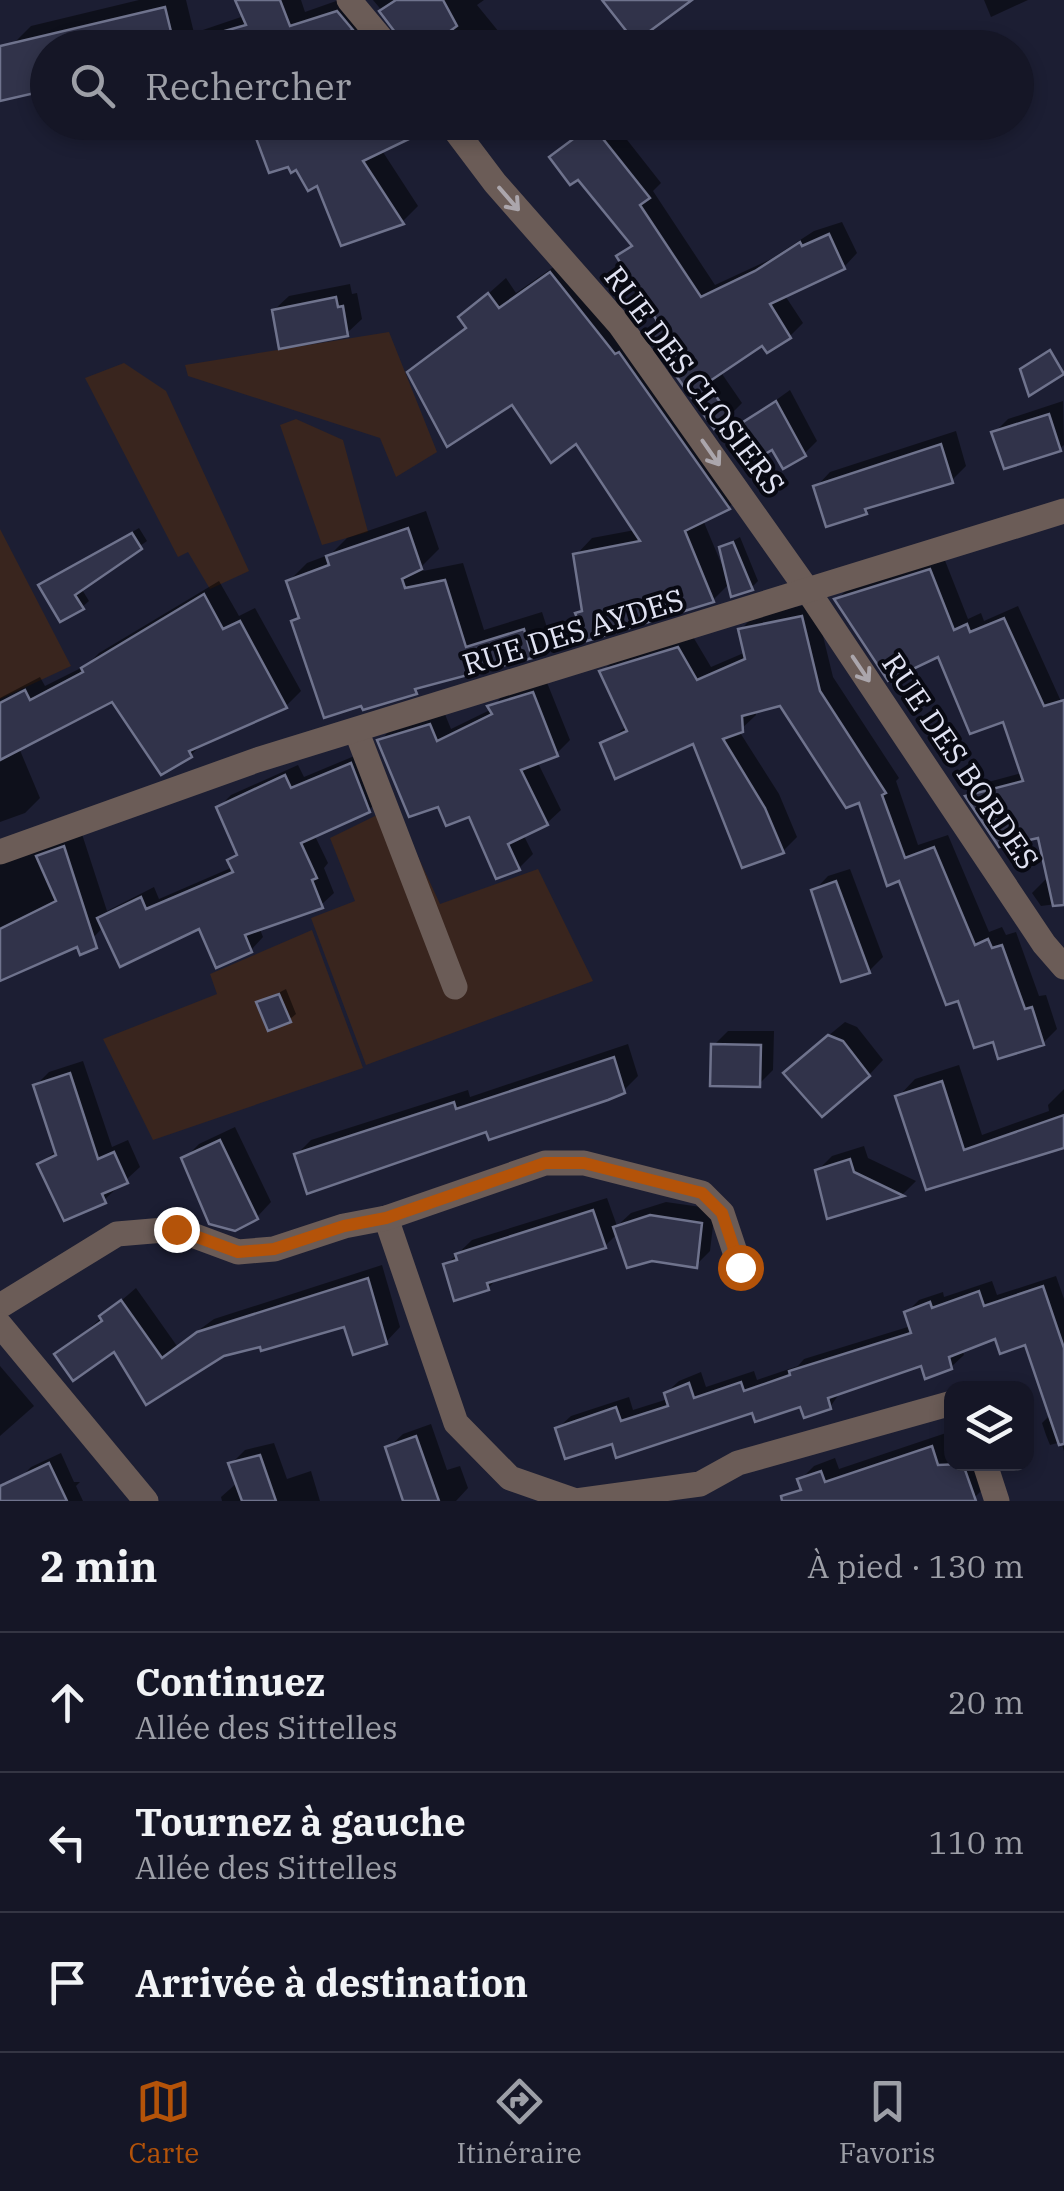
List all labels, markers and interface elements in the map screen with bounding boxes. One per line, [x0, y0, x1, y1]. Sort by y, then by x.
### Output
search box [30, 30, 1034, 140]
icon: search [65, 58, 120, 113]
text: Rechercher [145, 61, 351, 110]
one-way arrow [498, 186, 521, 211]
street label: RUE DES CLOSIERS [596, 258, 794, 502]
one-way arrow [700, 439, 721, 466]
street label: RUE DES AYDES [458, 579, 688, 683]
street label: RUE DES BORDES [874, 645, 1048, 877]
one-way arrow [850, 655, 871, 683]
route end [154, 1207, 200, 1253]
route start [718, 1245, 764, 1291]
map controls [944, 1381, 1034, 1471]
button: layers [944, 1381, 1034, 1471]
text: 2 min [40, 1539, 158, 1594]
text: À pied · 130 m [807, 1545, 1024, 1587]
text: Continuez [135, 1657, 325, 1706]
icon: ahead [40, 1675, 95, 1730]
text: 20 m [948, 1681, 1024, 1723]
text: Allée des Sittelles [135, 1706, 398, 1748]
text: Tournez à gauche [135, 1797, 466, 1846]
icon: left [40, 1815, 95, 1870]
text: 110 m [928, 1821, 1024, 1863]
text: Allée des Sittelles [135, 1846, 398, 1888]
icon: arrive [40, 1955, 95, 2010]
text: Arrivée à destination [135, 1958, 528, 2007]
tab: Carte [129, 2074, 199, 2171]
tab: Itinéraire [456, 2074, 582, 2171]
tab: Favoris [839, 2074, 935, 2171]

